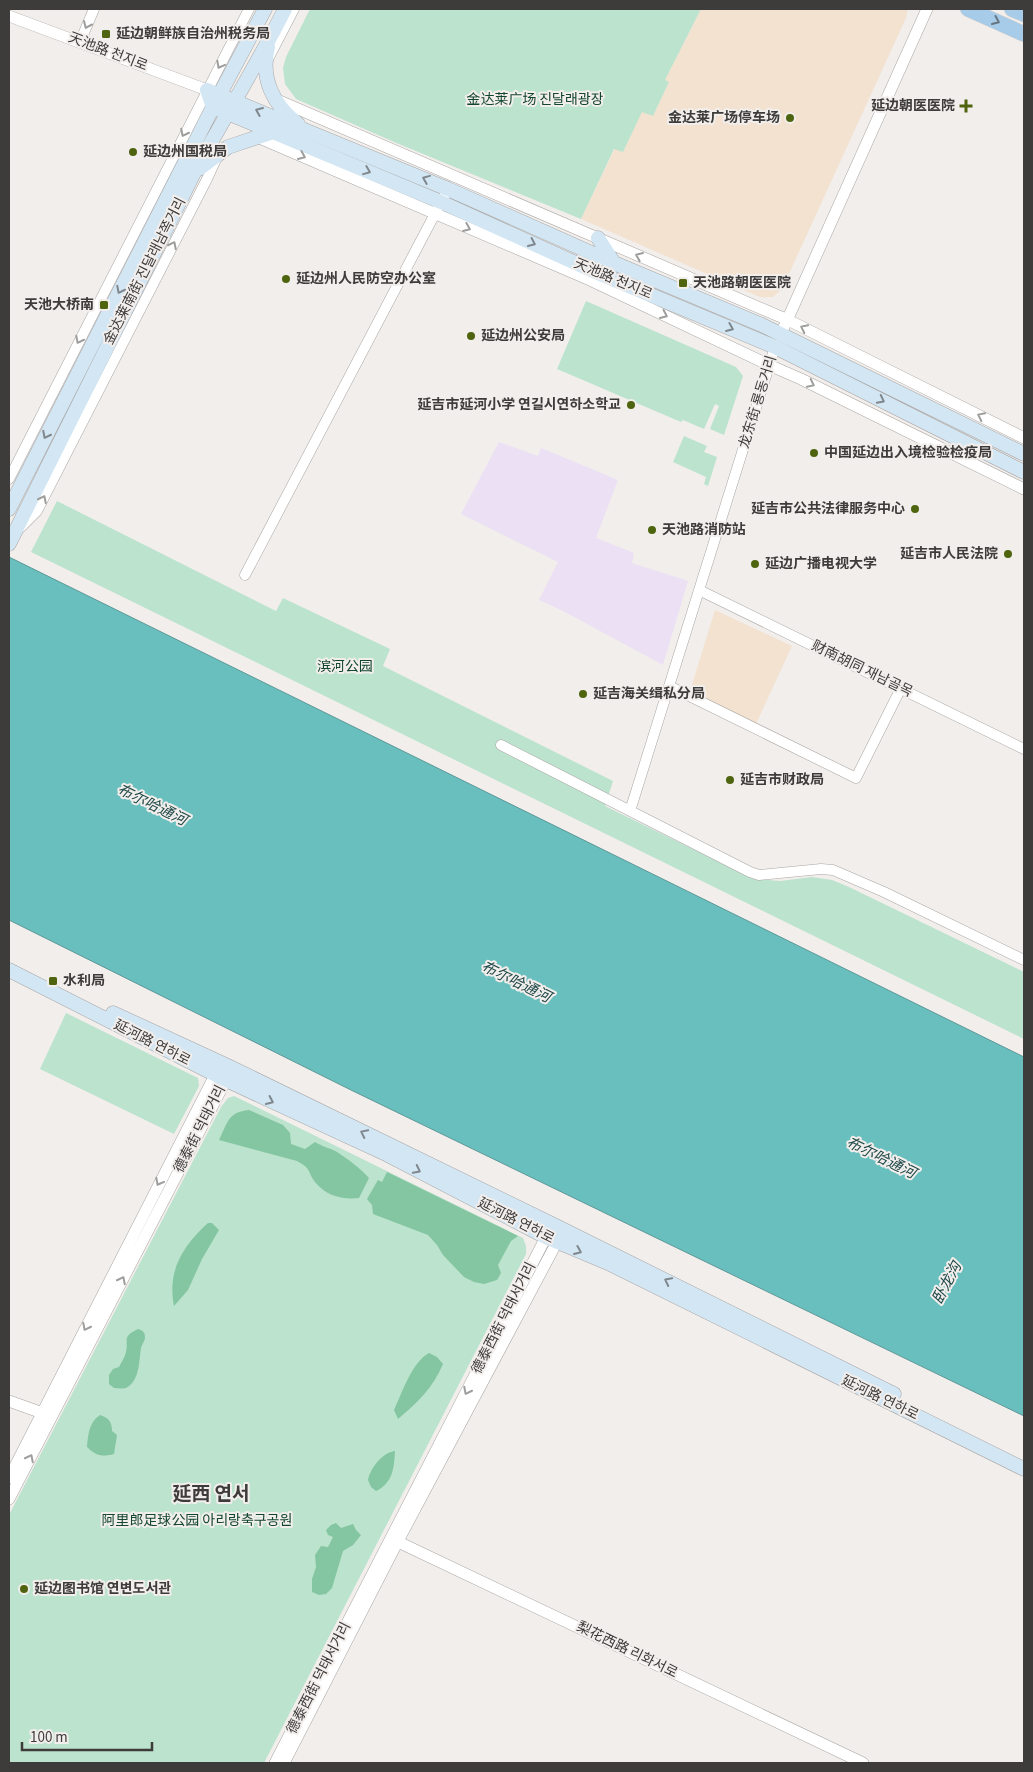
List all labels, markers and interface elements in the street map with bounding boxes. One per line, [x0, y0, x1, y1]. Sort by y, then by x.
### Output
one-way arrow [991, 15, 1000, 26]
one-way arrow [82, 20, 93, 29]
place label: 延边朝鲜族自治州税务局 [116, 24, 270, 44]
street label: 天池路 천지로 [65, 28, 151, 76]
marker: 延边朝鲜族自治州税务局 [100, 28, 112, 40]
one-way arrow [216, 60, 226, 69]
park label: 金达莱广场 진달래광장 [466, 90, 604, 110]
place label: 延边朝医医院 [871, 96, 955, 116]
marker: 延边朝医医院 [959, 99, 973, 113]
one-way arrow [255, 107, 264, 118]
place label: 金达莱广场停车场 [668, 108, 780, 128]
marker: 金达莱广场停车场 [784, 112, 796, 124]
one-way arrow [180, 128, 191, 137]
place label: 延边州国税局 [143, 142, 227, 162]
marker: 延边州国税局 [127, 146, 139, 158]
one-way arrow [297, 150, 306, 161]
one-way arrow [362, 165, 371, 175]
one-way arrow [422, 175, 431, 186]
street label: 金达莱南街 진달래남쪽거리 [99, 194, 191, 348]
one-way arrow [463, 222, 471, 232]
one-way arrow [527, 237, 536, 248]
one-way arrow [167, 242, 177, 251]
one-way arrow [635, 251, 644, 262]
street label: 天池路 천지로 [571, 253, 655, 305]
place label: 延边州人民防空办公室 [296, 269, 436, 289]
marker: 延边州人民防空办公室 [280, 273, 292, 285]
place label: 天池路朝医医院 [693, 273, 791, 293]
marker: 天池路朝医医院 [677, 277, 689, 289]
one-way arrow [116, 285, 126, 294]
place label: 天池大桥南 [24, 295, 94, 315]
marker: 天池大桥南 [98, 299, 110, 311]
one-way arrow [659, 309, 668, 319]
one-way arrow [725, 322, 733, 332]
one-way arrow [800, 324, 809, 334]
place label: 延边州公安局 [481, 326, 565, 346]
marker: 延边州公安局 [465, 330, 477, 342]
one-way arrow [75, 335, 85, 344]
street label: 龙东街 룡동거리 [734, 353, 782, 451]
one-way arrow [806, 377, 815, 388]
one-way arrow [876, 394, 885, 404]
place label: 延吉市延河小学 연길시연하소학교 [417, 395, 621, 415]
marker: 延吉市延河小学 연길시연하소학교 [625, 399, 637, 411]
one-way arrow [977, 412, 986, 422]
one-way arrow [42, 430, 52, 439]
place label: 中国延边出入境检验检疫局 [824, 443, 992, 463]
marker: 中国延边出入境检验检疫局 [808, 447, 820, 459]
one-way arrow [37, 495, 47, 504]
place label: 延吉市公共法律服务中心 [751, 499, 905, 519]
marker: 延吉市公共法律服务中心 [909, 503, 921, 515]
place label: 天池路消防站 [662, 520, 746, 540]
marker: 天池路消防站 [646, 524, 658, 536]
place label: 延吉市人民法院 [900, 544, 998, 564]
marker: 延吉市人民法院 [1002, 548, 1014, 560]
place label: 延边广播电视大学 [765, 554, 877, 574]
marker: 延边广播电视大学 [749, 558, 761, 570]
street label: 财南胡同 재남골목 [808, 636, 916, 702]
park label: 滨河公园 [317, 657, 373, 677]
place label: 延吉海关缉私分局 [593, 684, 705, 704]
marker: 延吉海关缉私分局 [577, 688, 589, 700]
place label: 延吉市财政局 [740, 770, 824, 790]
marker: 延吉市财政局 [724, 774, 736, 786]
water label: 布尔哈通河 [114, 779, 193, 832]
water label: 布尔哈通河 [478, 956, 557, 1009]
place label: 水利局 [63, 971, 105, 991]
marker: 水利局 [47, 975, 59, 987]
street label: 延河路 연하로 [110, 1015, 194, 1071]
street label: 德泰街 덕태거리 [169, 1082, 231, 1176]
one-way arrow [265, 1094, 274, 1105]
one-way arrow [360, 1128, 369, 1139]
water label: 布尔哈通河 [843, 1132, 922, 1185]
one-way arrow [412, 1164, 421, 1174]
one-way arrow [155, 1177, 165, 1186]
street label: 延河路 연하로 [474, 1193, 558, 1249]
one-way arrow [573, 1244, 582, 1255]
water label: 卧龙沟 [927, 1256, 968, 1308]
street label: 德泰西街 덕태서거리 [467, 1259, 541, 1377]
one-way arrow [116, 1276, 126, 1285]
one-way arrow [664, 1277, 673, 1287]
one-way arrow [82, 1322, 92, 1331]
street label: 延河路 연하로 [838, 1371, 922, 1425]
one-way arrow [463, 1386, 473, 1395]
one-way arrow [24, 1454, 34, 1463]
district label: 延西 연서 [173, 1481, 249, 1508]
park label: 阿里郎足球公园 아리랑축구공원 [102, 1511, 292, 1531]
place label: 延边图书馆 연변도서관 [34, 1579, 171, 1599]
marker: 延边图书馆 연변도서관 [18, 1583, 30, 1595]
street label: 梨花西路 리화서로 [573, 1617, 681, 1683]
street label: 德泰西街 덕태서거리 [282, 1619, 356, 1737]
scale bar [22, 1720, 152, 1752]
text: 100 m [30, 1727, 68, 1748]

